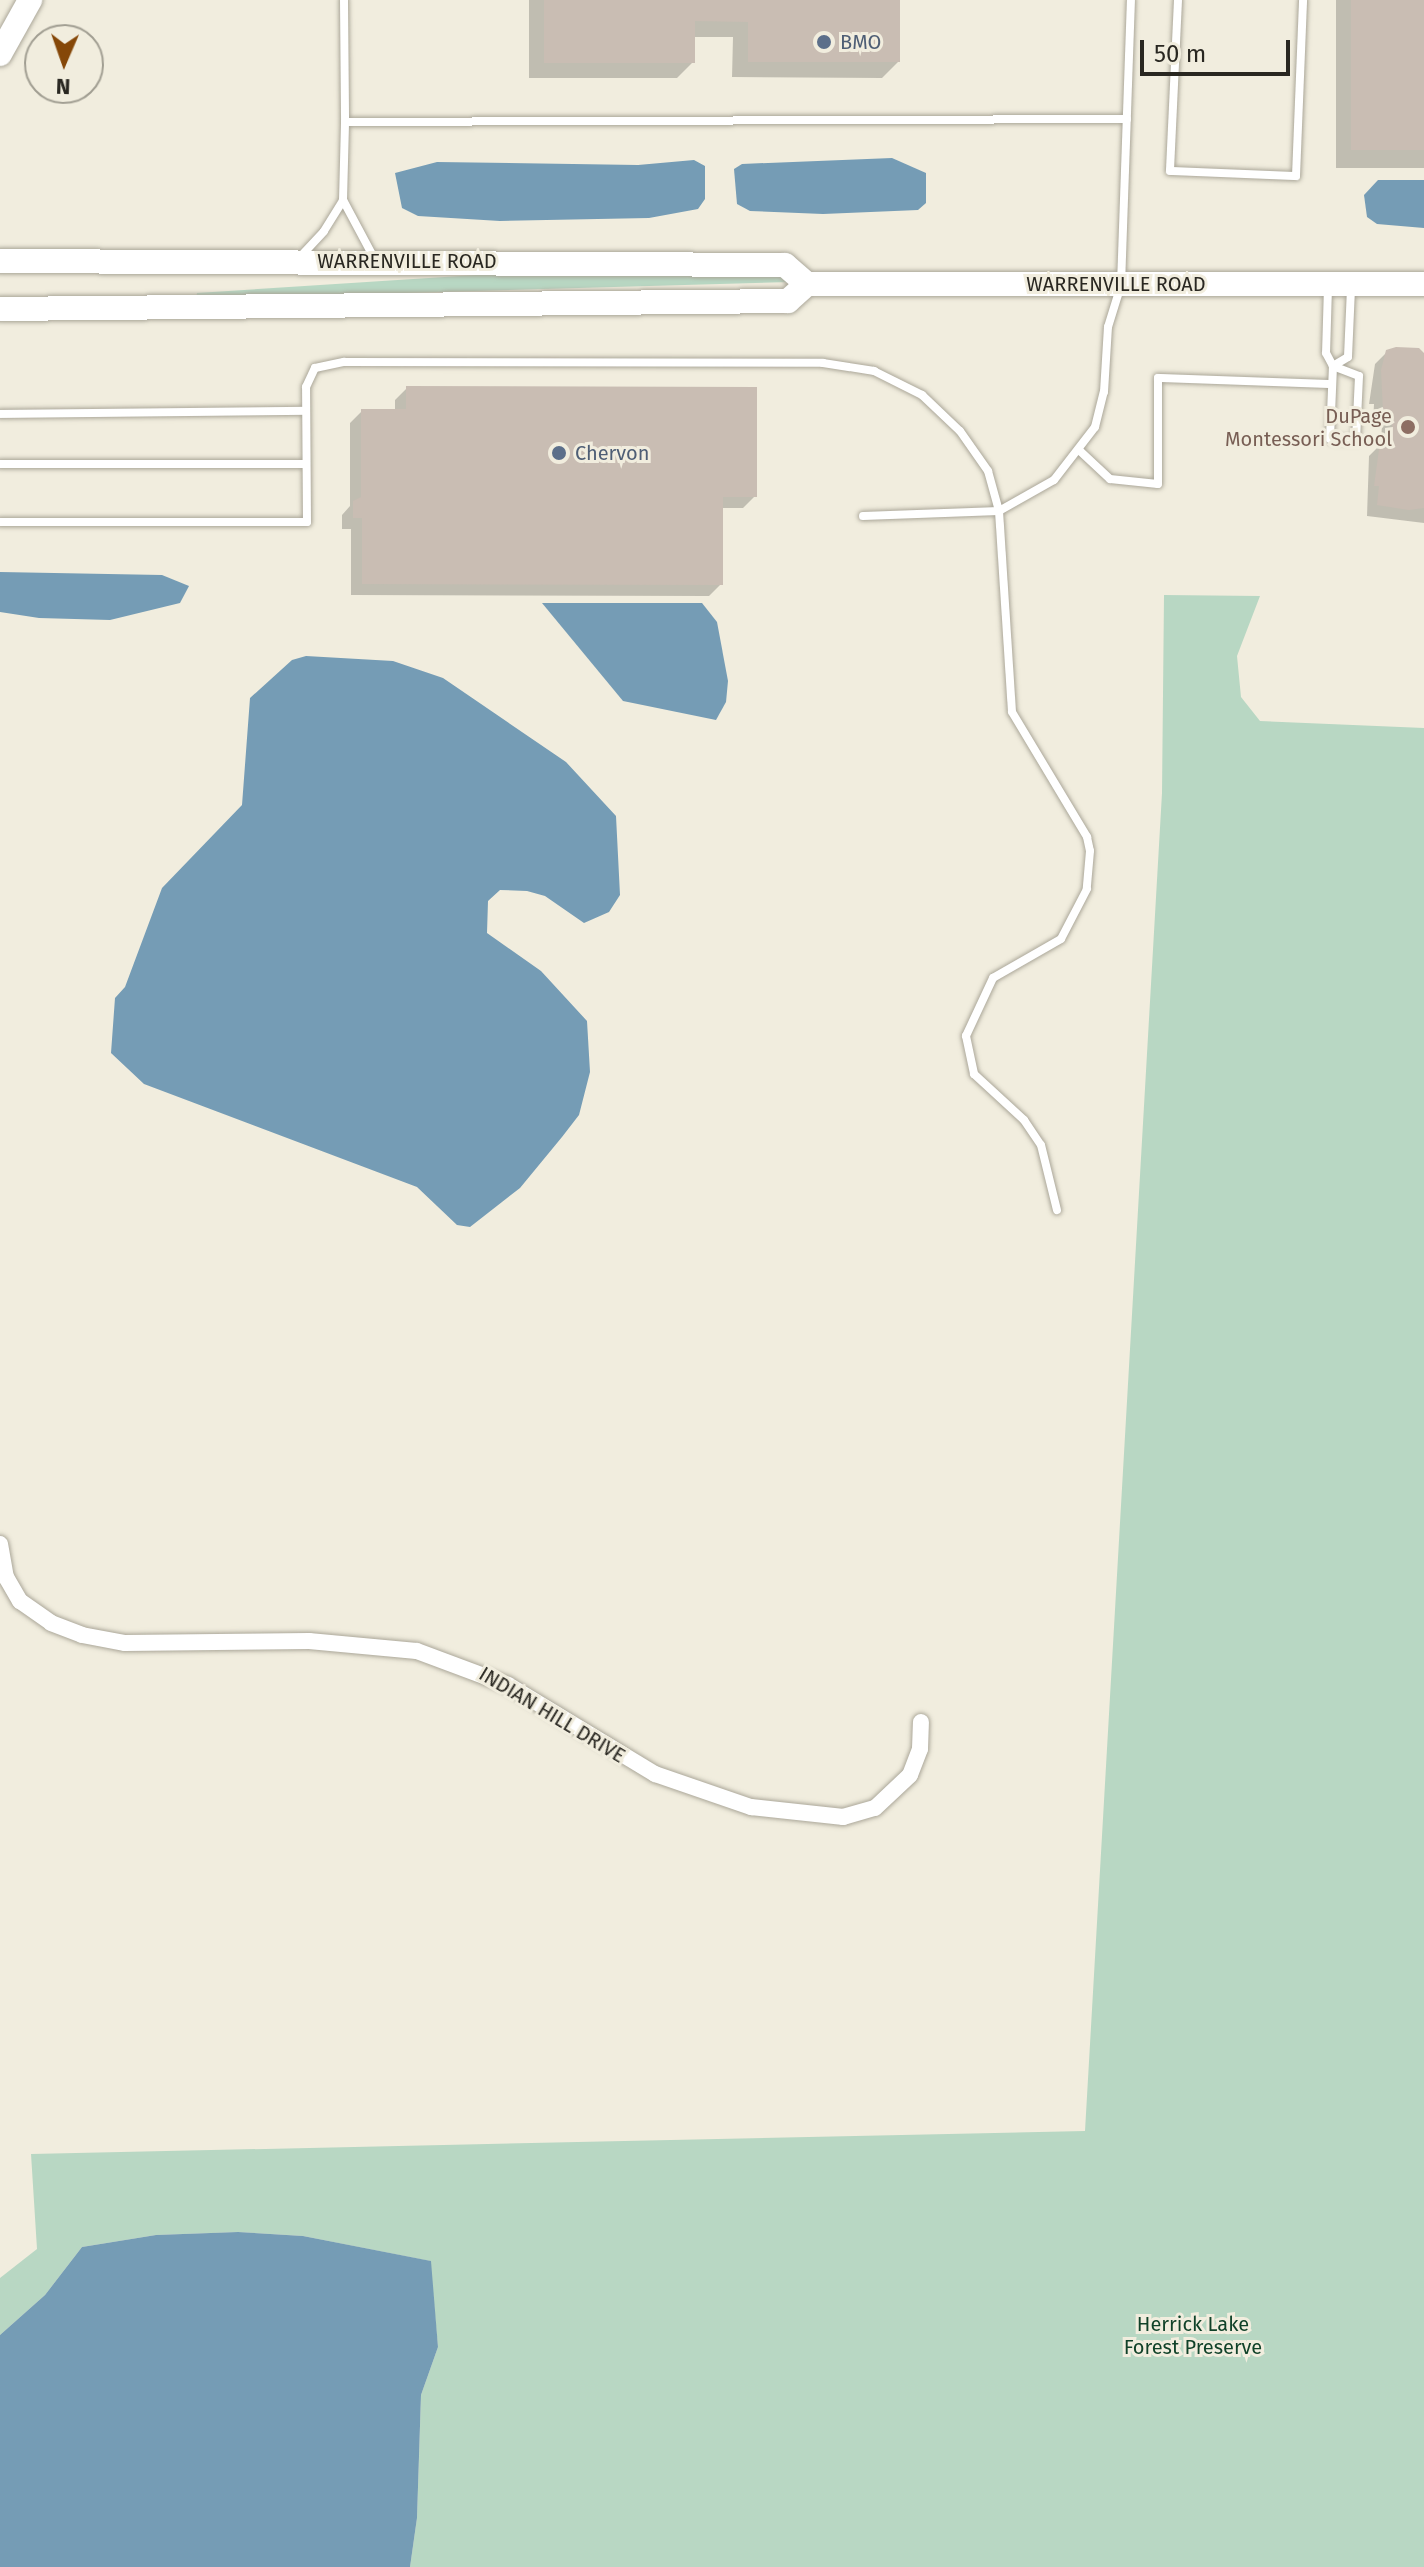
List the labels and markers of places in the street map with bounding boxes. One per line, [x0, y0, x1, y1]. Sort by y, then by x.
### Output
place label: BMO [840, 30, 881, 54]
marker: BMO [815, 33, 833, 51]
place label: DuPage Montessori School [1225, 404, 1392, 451]
marker: DuPage Montessori School [1399, 418, 1417, 436]
place label: Chervon [575, 441, 649, 465]
marker: Chervon [550, 444, 568, 462]

